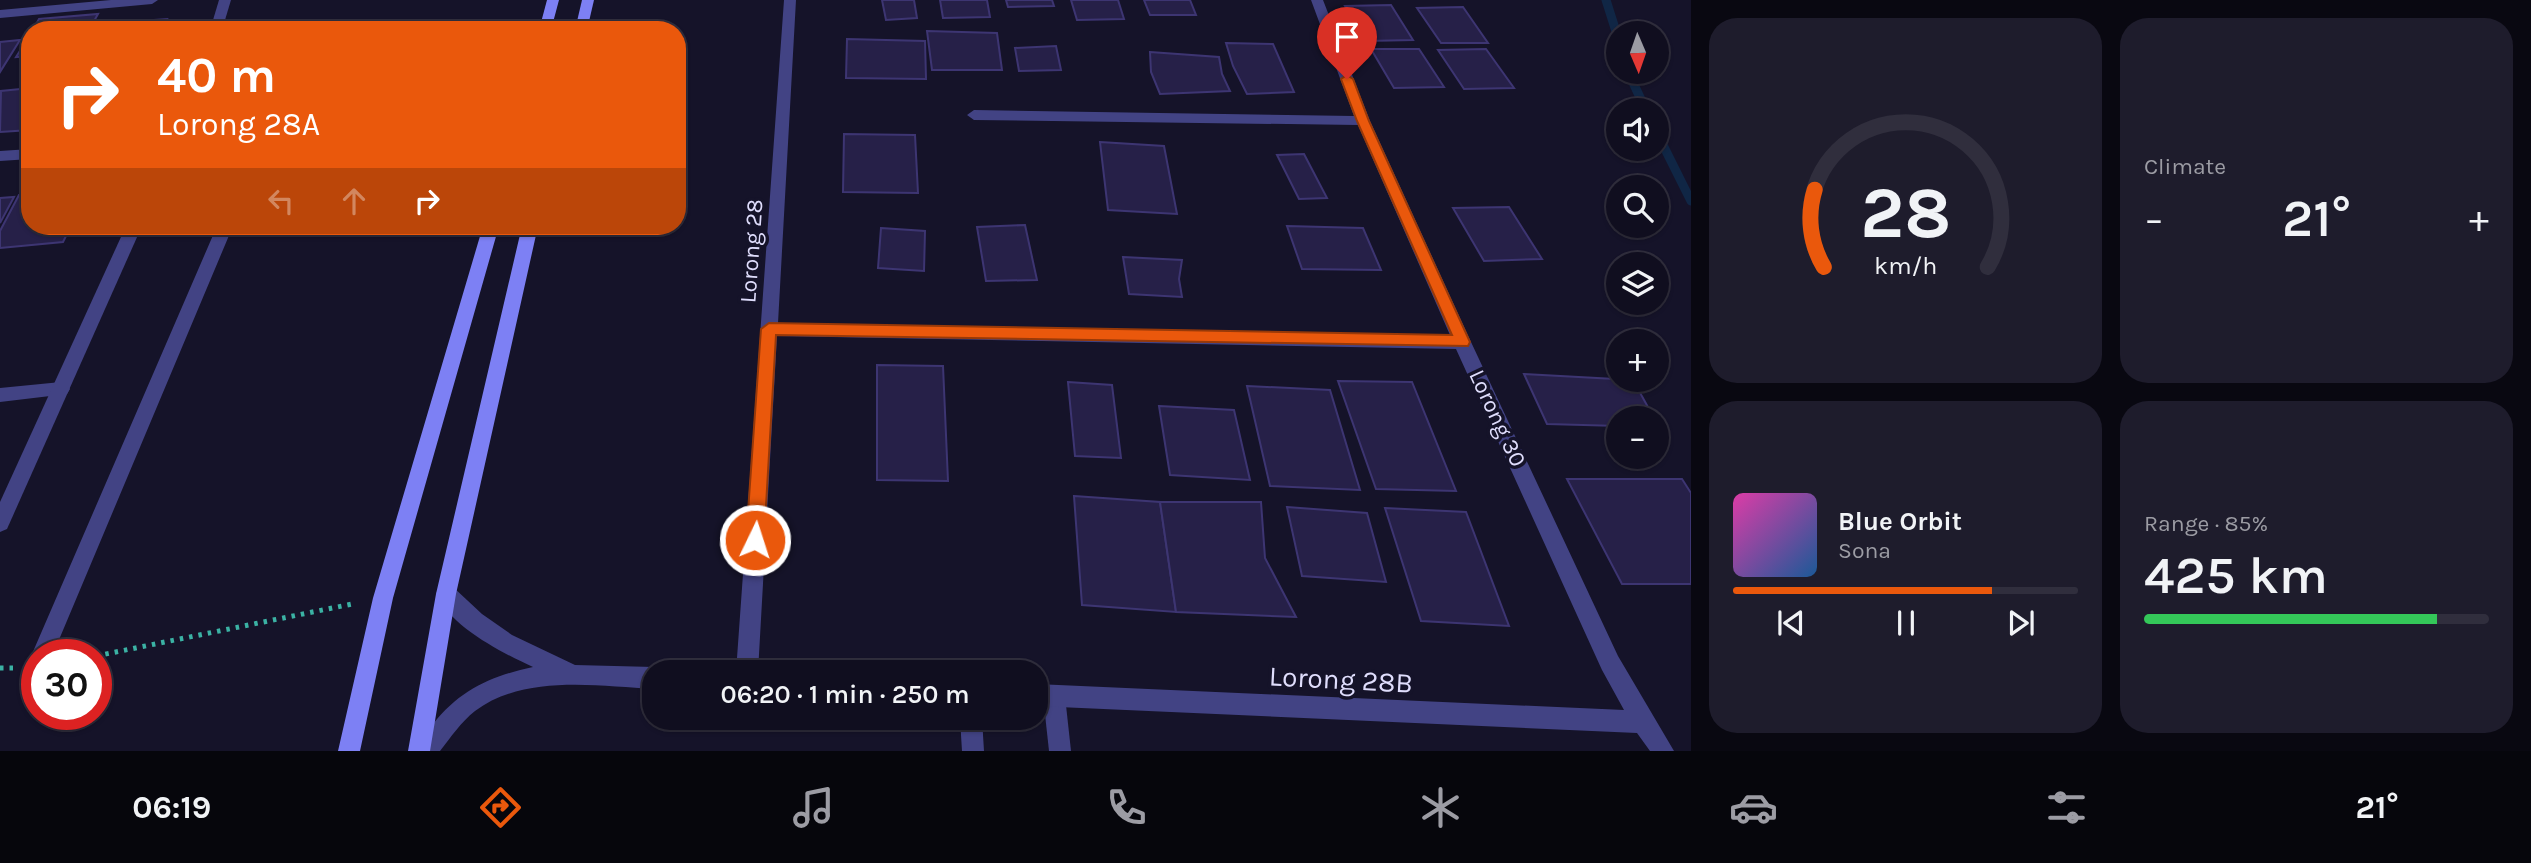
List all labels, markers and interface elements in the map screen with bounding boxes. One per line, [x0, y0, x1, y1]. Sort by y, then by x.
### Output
pin [1317, 7, 1377, 79]
icon: arrive [1328, 18, 1366, 56]
north arrow [1606, 21, 1670, 84]
map controls [1606, 21, 1669, 469]
text: 40 m [157, 47, 276, 104]
icon: right [42, 49, 133, 140]
button: sound [1606, 98, 1669, 161]
text: Lorong 28A [157, 106, 320, 143]
text: Climate [2144, 153, 2226, 180]
text: 28 [1860, 170, 1951, 255]
button: search [1606, 175, 1669, 238]
icon: left [262, 182, 300, 220]
icon: ahead [335, 182, 373, 220]
icon: right [408, 182, 446, 220]
text: 21° [2282, 188, 2351, 249]
text: − [2144, 197, 2164, 242]
text: + [2469, 197, 2489, 242]
street label: Lorong 28 [734, 198, 769, 304]
text: km/h [1874, 250, 1937, 279]
button: layers [1606, 252, 1669, 315]
button: + [1606, 329, 1669, 392]
street label: Lorong 30 [1463, 365, 1532, 471]
button: − [1606, 406, 1669, 469]
position arrow [718, 503, 792, 577]
text: Blue Orbit [1838, 506, 1962, 537]
text: Range · 85% [2144, 510, 2268, 537]
text: Sona [1838, 537, 1891, 564]
text: 425 km [2144, 545, 2328, 606]
icon: previous [1772, 604, 1810, 642]
icon: pause [1887, 604, 1925, 642]
icon: next [2002, 604, 2040, 642]
speed limit sign: 30 [21, 639, 112, 730]
street label: Lorong 28B [1268, 659, 1414, 700]
text: 06:20 · 1 min · 250 m [721, 679, 969, 710]
icon: directions [476, 783, 525, 832]
icon: music [789, 783, 838, 832]
icon: phone [1102, 783, 1151, 832]
icon: climate [1416, 783, 1465, 832]
icon: car [1729, 783, 1778, 832]
icon: filters [2042, 783, 2091, 832]
text: 06:19 [132, 789, 211, 826]
text: 21° [2356, 789, 2399, 826]

